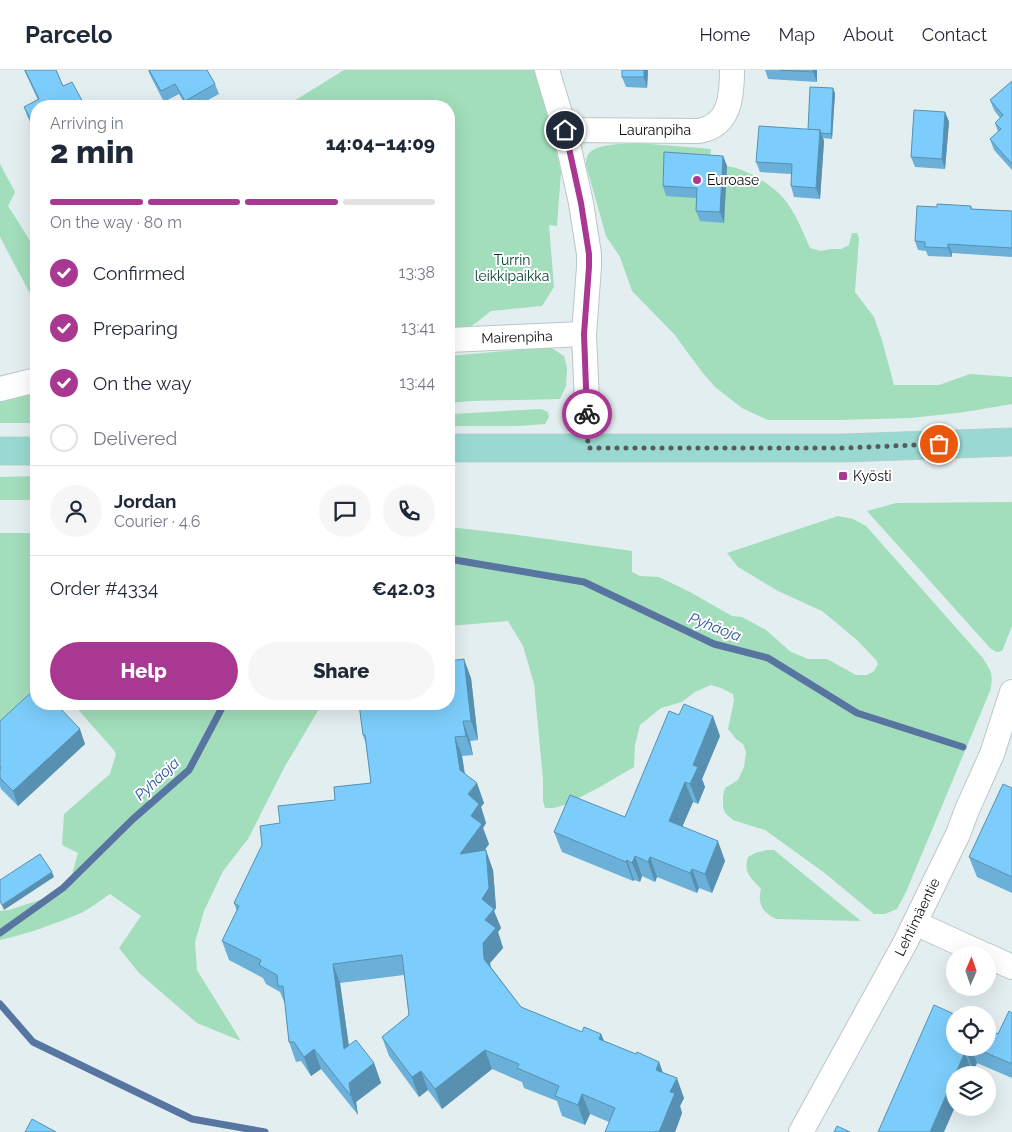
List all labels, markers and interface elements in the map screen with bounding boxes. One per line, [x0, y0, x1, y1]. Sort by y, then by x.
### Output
text: Parcelo [25, 20, 113, 49]
text: Home [699, 24, 750, 45]
text: Map [778, 24, 815, 45]
text: About [843, 24, 894, 45]
text: Contact [922, 24, 987, 45]
pin [544, 109, 586, 151]
text: Arriving in [50, 114, 124, 133]
icon: home [551, 116, 579, 144]
street label: Lauranpiha [619, 122, 691, 138]
text: 14:04–14:09 [326, 132, 435, 154]
text: 2 min [50, 133, 134, 170]
place label: Euroase [707, 172, 759, 188]
marker: Euroase [691, 174, 703, 186]
text: On the way · 80 m [50, 213, 182, 232]
park label: Turrin leikkipaikka [475, 252, 549, 284]
icon: check [50, 259, 78, 287]
text: Confirmed [93, 262, 185, 284]
text: 13:38 [399, 263, 435, 282]
icon: check [50, 314, 78, 342]
text: Preparing [93, 317, 178, 339]
text: 13:41 [401, 318, 435, 337]
street label: Mairenpiha [481, 328, 553, 346]
icon: check [50, 369, 78, 397]
text: On the way [93, 372, 192, 394]
text: 13:44 [399, 373, 435, 392]
courier [562, 389, 612, 439]
icon: bike [573, 400, 601, 428]
pin [918, 423, 960, 465]
text: Delivered [93, 427, 177, 449]
icon: bag [925, 430, 953, 458]
place label: Kyösti [853, 468, 892, 484]
marker: Kyösti [837, 470, 849, 482]
button: person [50, 485, 102, 537]
button: chat [319, 485, 371, 537]
button: phone [383, 485, 435, 537]
text: Jordan [114, 490, 177, 512]
text: Courier · 4.6 [114, 512, 200, 531]
text: Order #4334 [50, 577, 158, 599]
text: €42.03 [372, 577, 435, 599]
water label: Pyhäoja [686, 609, 744, 645]
button: Help [50, 642, 238, 700]
button: Share [248, 642, 435, 700]
water label: Pyhäoja [131, 754, 183, 804]
street label: Lehtimäentie [891, 875, 943, 959]
north arrow [946, 946, 996, 996]
map controls [946, 946, 996, 1116]
button: locate [946, 1006, 996, 1056]
button: layers [946, 1066, 996, 1116]

